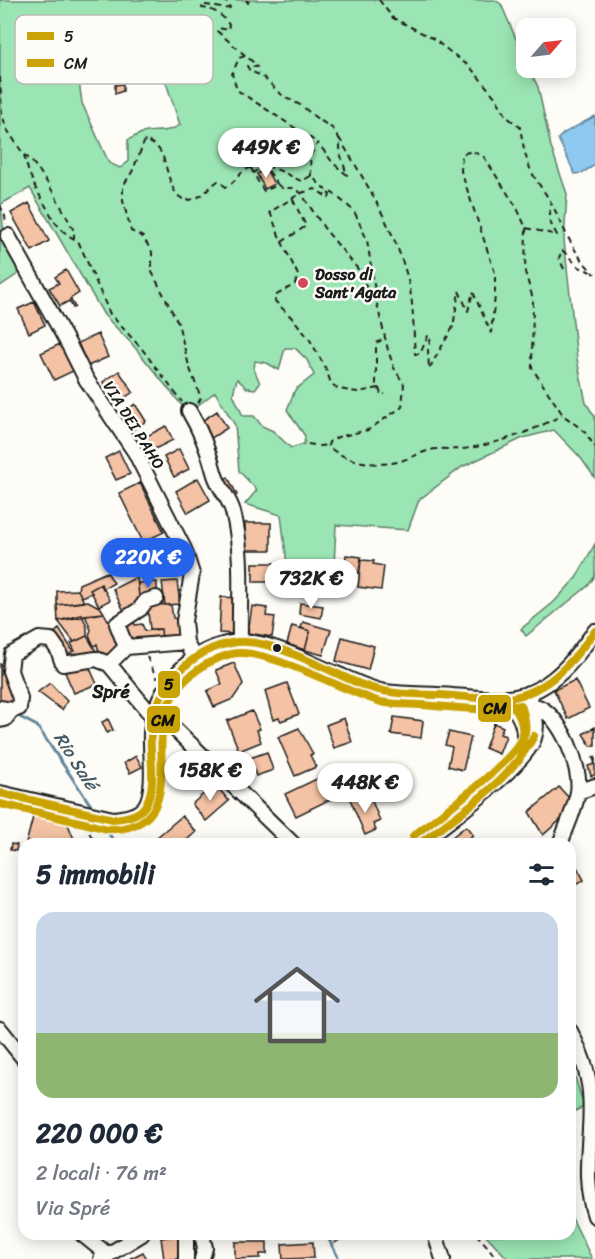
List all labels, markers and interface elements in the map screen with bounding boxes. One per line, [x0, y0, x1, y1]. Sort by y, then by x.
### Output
legend [15, 15, 213, 84]
north arrow [516, 18, 576, 78]
map controls [516, 18, 576, 78]
text: 5 [64, 22, 74, 51]
text: CM [64, 49, 88, 78]
pin: 449K € [217, 128, 315, 179]
text: 449K € [232, 130, 300, 165]
place label: Dosso di Sant'Agata [314, 260, 397, 307]
marker: Dosso di Sant'Agata [296, 276, 310, 290]
street label: VIA DEI PAHO [95, 375, 173, 475]
pin: 220K € [99, 538, 197, 589]
text: 220K € [115, 540, 181, 575]
pin: 732K € [262, 559, 360, 610]
text: 732K € [279, 561, 343, 596]
unlabelled marker [271, 642, 283, 654]
line badge: 5 [157, 670, 181, 699]
text: 5 [164, 670, 174, 699]
district label: Spré [91, 676, 130, 708]
line badge: CM [477, 694, 512, 723]
text: CM [482, 694, 507, 723]
line badge: CM [146, 705, 181, 734]
text: CM [150, 706, 175, 735]
water label: Rio Salé [45, 725, 108, 799]
pin: 158K € [161, 751, 259, 802]
text: 158K € [178, 753, 242, 788]
pin: 448K € [316, 763, 414, 814]
text: 448K € [331, 765, 399, 800]
text: 5 immobili [36, 851, 155, 897]
icon: filters [525, 858, 558, 891]
icon: home [243, 951, 351, 1059]
text: 220 000 € [36, 1110, 163, 1156]
text: 2 locali · 76 m² [36, 1156, 167, 1191]
text: Via Spré [36, 1191, 110, 1226]

